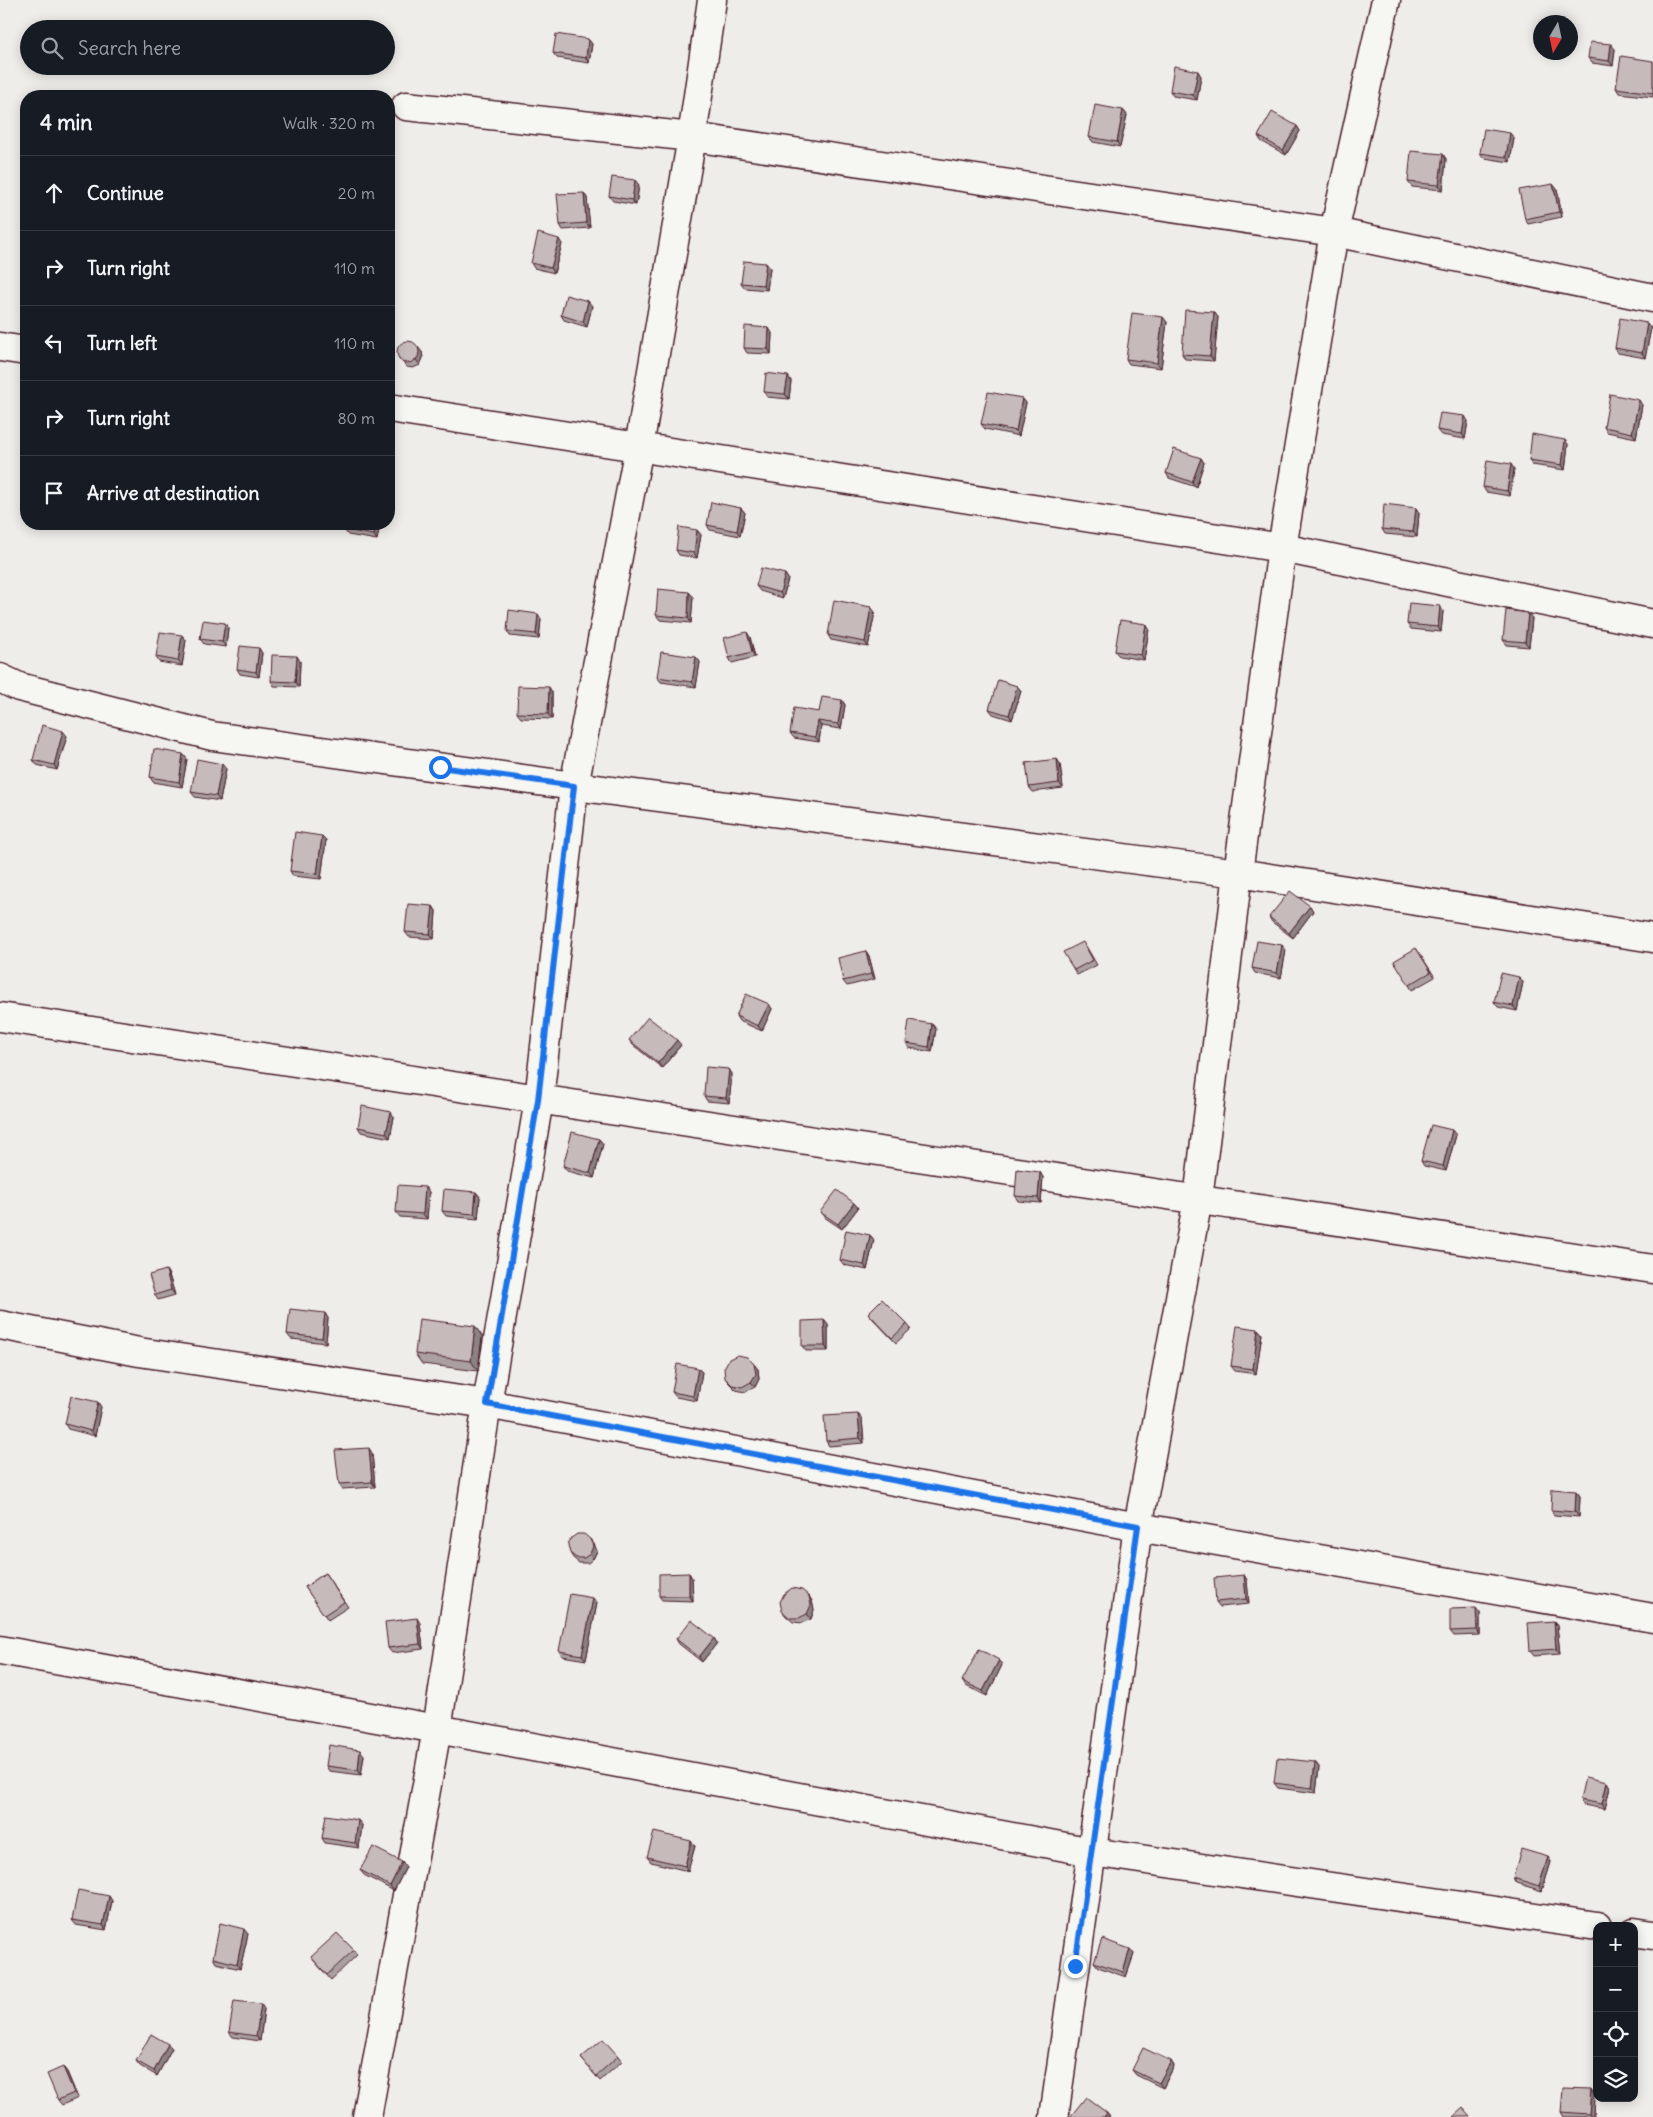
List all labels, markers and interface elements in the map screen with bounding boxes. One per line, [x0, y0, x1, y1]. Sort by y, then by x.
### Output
north arrow [1533, 15, 1578, 60]
search box [20, 20, 395, 75]
icon: search [38, 34, 66, 62]
text: Search here [78, 36, 181, 60]
text: 4 min [40, 109, 92, 136]
text: Walk · 320 m [283, 113, 375, 133]
icon: ahead [40, 179, 68, 207]
text: Continue [87, 181, 164, 205]
text: 20 m [338, 183, 375, 203]
icon: right [40, 254, 68, 282]
text: Turn right [87, 256, 170, 280]
text: 110 m [334, 258, 375, 278]
icon: left [40, 329, 68, 357]
text: Turn left [87, 331, 157, 355]
text: 110 m [334, 333, 375, 353]
icon: right [40, 404, 68, 432]
text: Turn right [87, 406, 170, 430]
text: 80 m [337, 408, 375, 428]
icon: arrive [40, 479, 68, 507]
text: Arrive at destination [87, 481, 260, 505]
route start [429, 756, 452, 779]
map controls [1593, 1922, 1638, 2102]
button: + [1593, 1922, 1638, 1967]
route end [1064, 1955, 1087, 1978]
button: − [1593, 1967, 1638, 2012]
button: locate [1593, 2012, 1638, 2057]
button: layers [1593, 2057, 1638, 2102]

